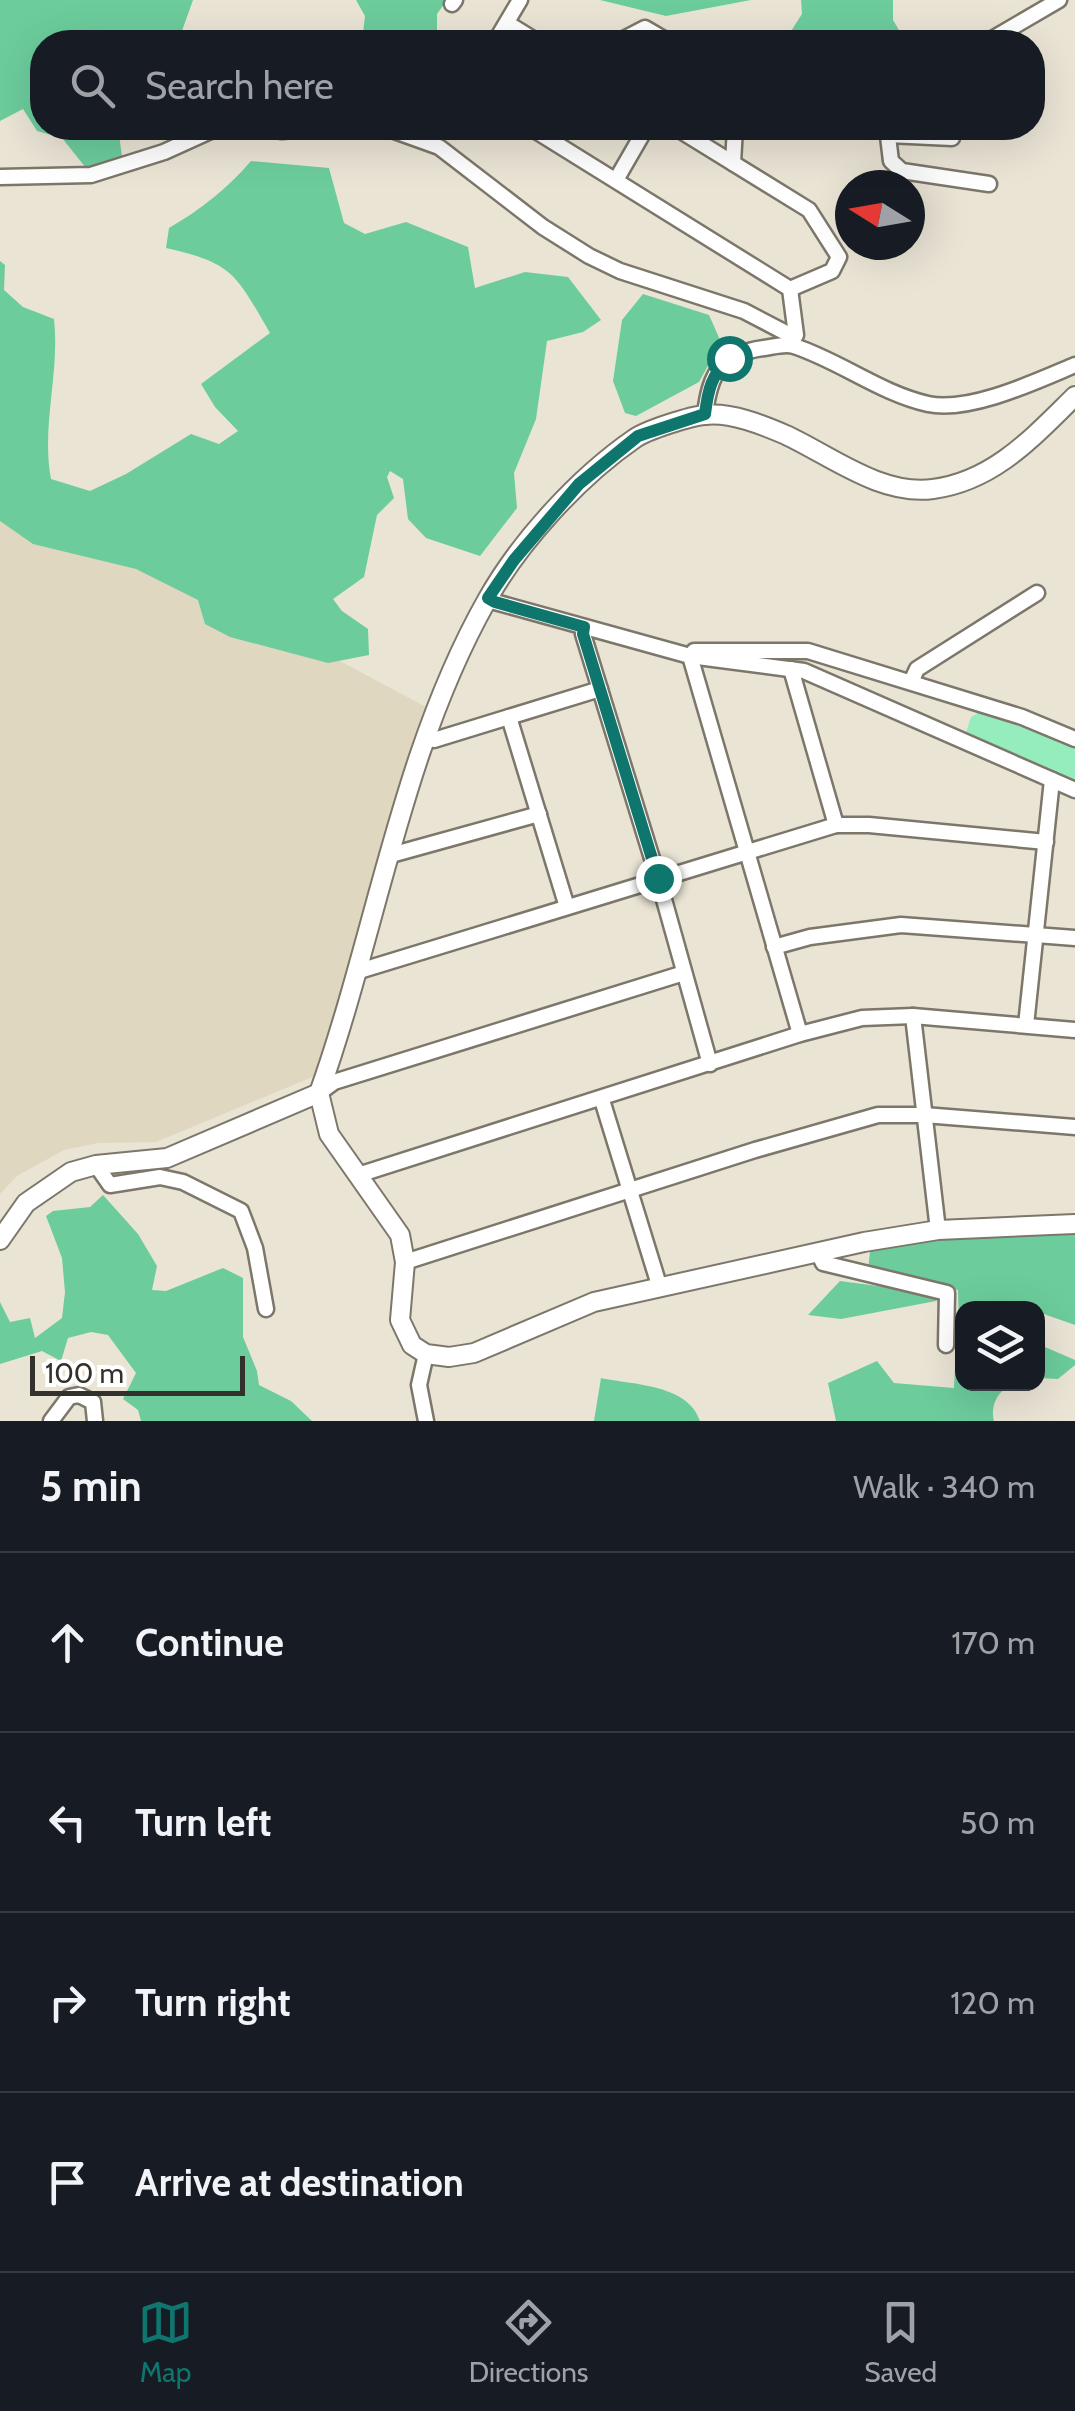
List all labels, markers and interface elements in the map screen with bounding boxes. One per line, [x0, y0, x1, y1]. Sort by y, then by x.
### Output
search box [30, 30, 1045, 140]
icon: search [65, 58, 120, 113]
text: Search here [145, 62, 334, 109]
north arrow [835, 170, 925, 260]
route start [707, 336, 753, 382]
route end [636, 856, 682, 902]
map controls [955, 1301, 1045, 1391]
button: layers [955, 1301, 1045, 1391]
scale bar [30, 1351, 245, 1396]
text: 100 m [45, 1356, 124, 1390]
text: 5 min [40, 1460, 142, 1512]
text: Walk · 340 m [853, 1467, 1035, 1506]
icon: ahead [40, 1615, 95, 1670]
text: Continue [135, 1619, 284, 1666]
text: 170 m [951, 1623, 1035, 1662]
icon: left [40, 1795, 95, 1850]
text: Turn left [135, 1799, 271, 1846]
text: 50 m [960, 1803, 1035, 1842]
icon: right [40, 1975, 95, 2030]
text: Turn right [135, 1979, 291, 2026]
text: 120 m [950, 1983, 1035, 2022]
icon: arrive [40, 2155, 95, 2210]
text: Arrive at destination [135, 2159, 464, 2206]
tab: Map [138, 2295, 193, 2389]
tab: Directions [469, 2295, 588, 2389]
tab: Saved [864, 2295, 937, 2389]

